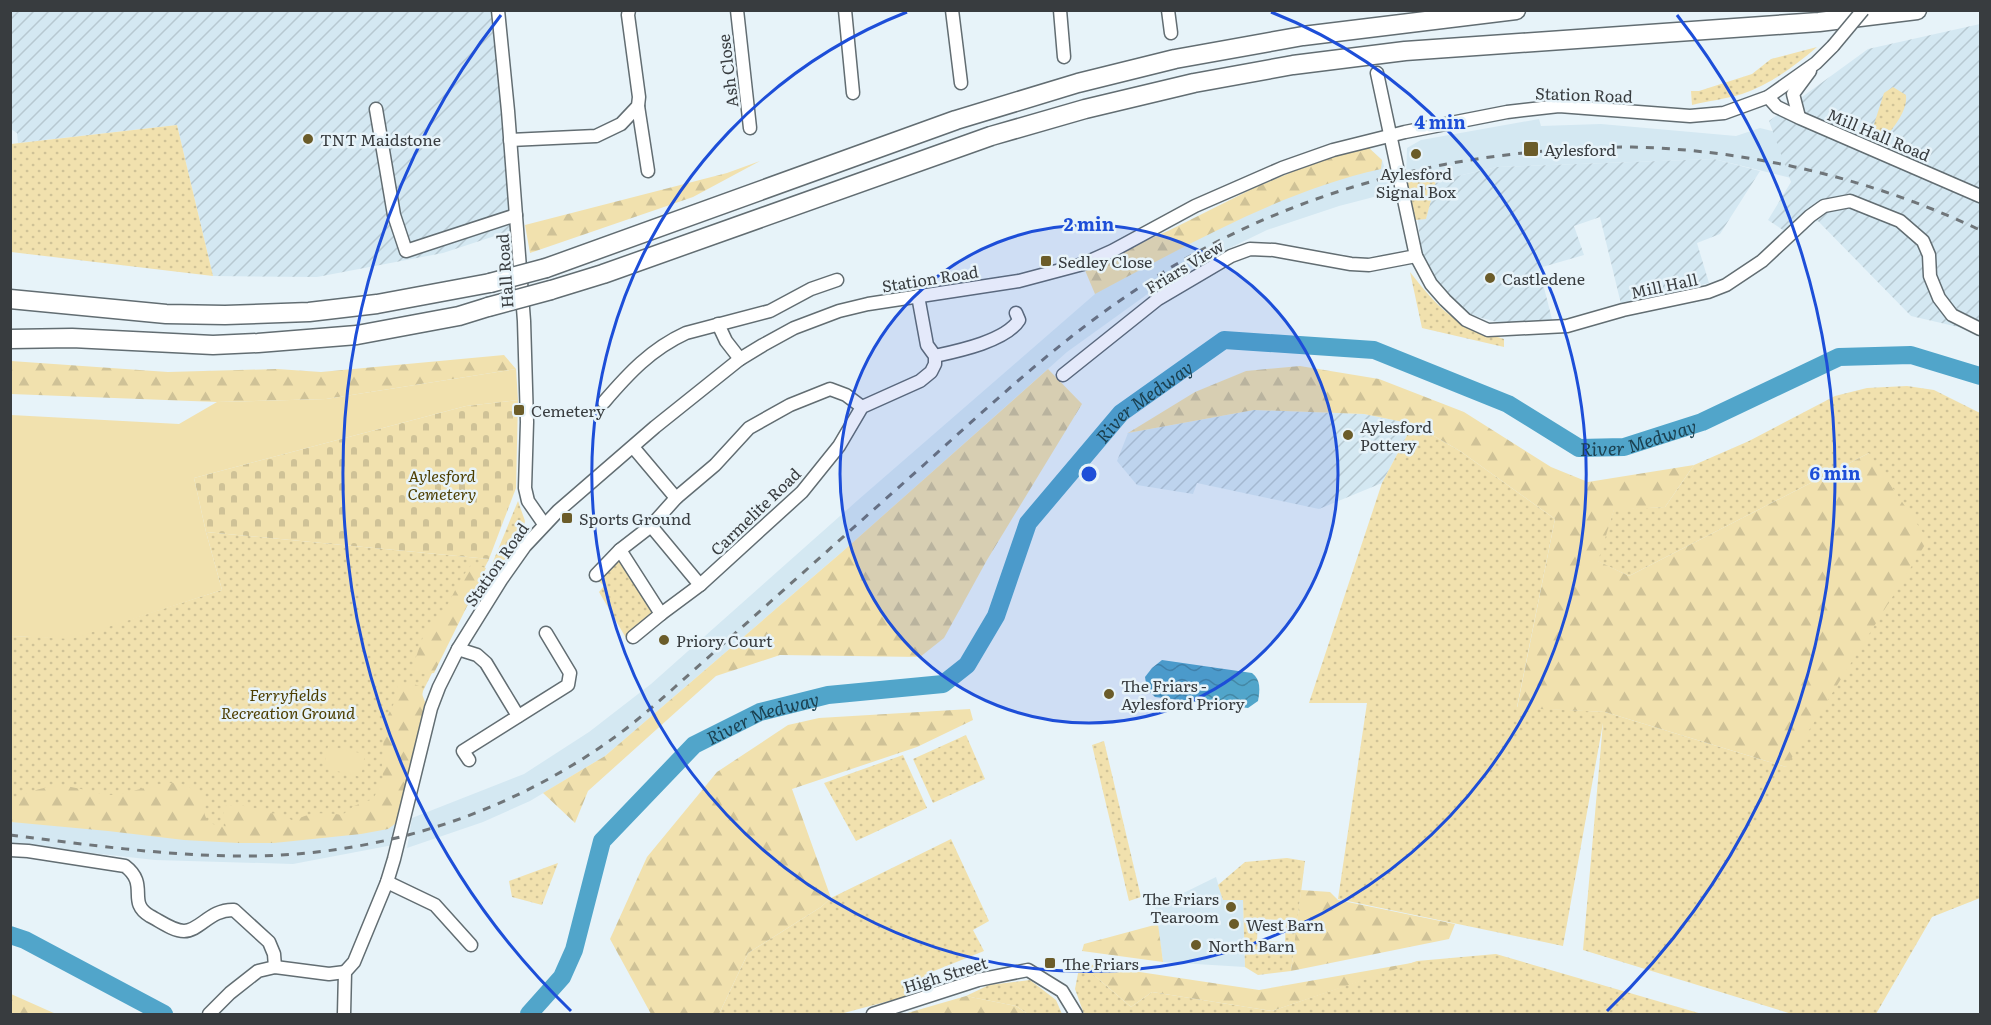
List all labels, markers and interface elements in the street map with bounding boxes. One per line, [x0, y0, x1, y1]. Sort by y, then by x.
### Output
street label: Ash Close [711, 33, 743, 109]
street label: Station Road [1535, 80, 1633, 108]
street label: Mill Hall Road [1824, 101, 1934, 167]
text: 4 min [1414, 108, 1466, 135]
place label: TNT Maidstone [320, 127, 441, 151]
marker: TNT Maidstone [301, 132, 315, 146]
place label: Aylesford [1544, 137, 1616, 161]
marker: Aylesford [1522, 140, 1540, 158]
marker: Aylesford Signal Box [1409, 147, 1423, 161]
place label: Aylesford Signal Box [1376, 161, 1457, 203]
text: 2 min [1064, 210, 1115, 237]
street label: Hall Road [489, 233, 519, 309]
street label: Friars View [1140, 233, 1228, 299]
place label: Sedley Close [1058, 249, 1152, 273]
marker: Sedley Close [1039, 254, 1053, 268]
street label: Station Road [880, 258, 980, 297]
place label: Castledene [1502, 266, 1585, 290]
street label: Mill Hall [1628, 266, 1700, 304]
marker: Castledene [1483, 271, 1497, 285]
water label: River Medway [1088, 353, 1198, 448]
place label: Cemetery [531, 398, 606, 422]
marker: Cemetery [512, 403, 526, 417]
water label: River Medway [1579, 411, 1700, 461]
place label: Aylesford Pottery [1360, 414, 1432, 456]
marker: Aylesford Pottery [1341, 428, 1355, 442]
text: 6 min [1809, 459, 1861, 486]
street label: Carmelite Road [704, 461, 806, 560]
park label: Aylesford Cemetery [408, 463, 477, 505]
centre of rings [1079, 464, 1099, 484]
place label: Sports Ground [579, 506, 691, 530]
marker: Sports Ground [560, 511, 574, 525]
street label: Station Road [458, 517, 534, 611]
place label: Priory Court [676, 628, 773, 652]
marker: Priory Court [657, 633, 671, 647]
place label: The Friars - Aylesford Priory [1121, 673, 1246, 715]
park label: Ferryfields Recreation Ground [221, 682, 356, 724]
water label: River Medway [701, 684, 822, 751]
marker: The Friars - Aylesford Priory [1102, 687, 1116, 701]
place label: The Friars Tearoom [1142, 886, 1219, 928]
marker: The Friars Tearoom [1224, 900, 1238, 914]
place label: West Barn [1246, 912, 1324, 936]
marker: West Barn [1227, 917, 1241, 931]
place label: North Barn [1208, 933, 1295, 957]
marker: North Barn [1189, 938, 1203, 952]
street label: High Street [900, 950, 991, 998]
place label: The Friars [1062, 951, 1139, 975]
marker: The Friars [1043, 956, 1057, 970]

